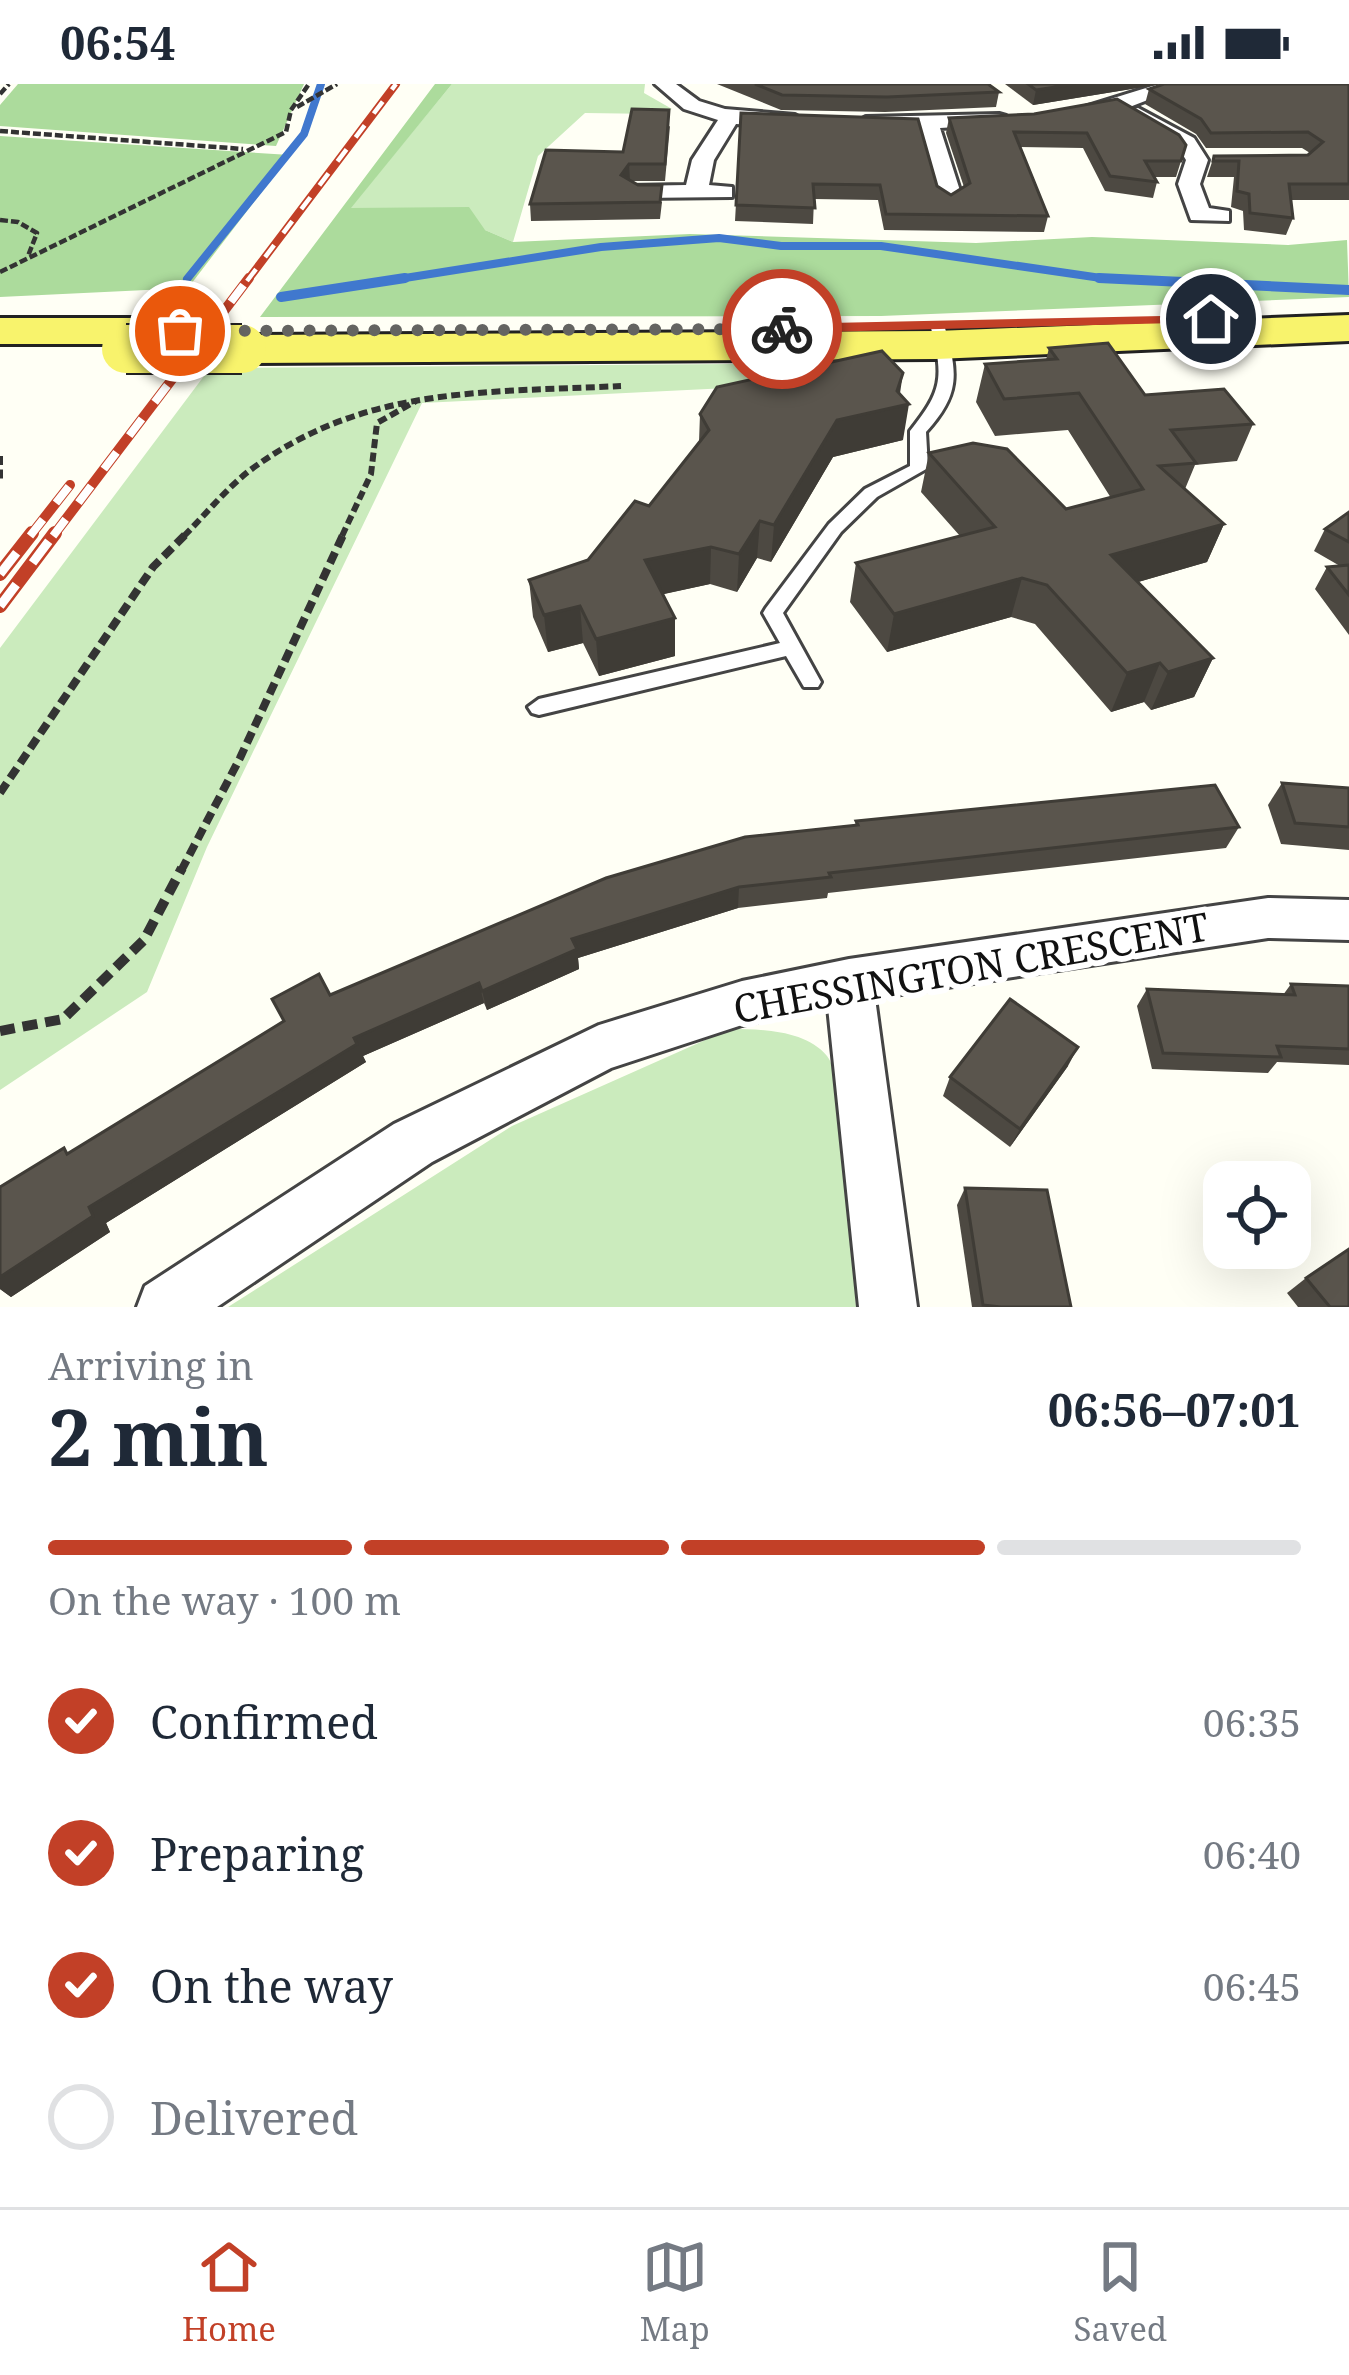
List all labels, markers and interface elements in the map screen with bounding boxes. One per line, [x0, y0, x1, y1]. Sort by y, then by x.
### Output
text: 06:54 [60, 12, 175, 73]
pin [1160, 268, 1262, 370]
courier [722, 269, 842, 389]
pin [129, 280, 231, 382]
icon: home [1178, 286, 1244, 352]
icon: bike [749, 296, 815, 362]
icon: bag [147, 298, 213, 364]
street label: CHESSINGTON CRESCENT [729, 899, 1213, 1034]
map controls [1203, 1161, 1311, 1269]
button: locate [1203, 1161, 1311, 1269]
text: Arriving in [48, 1338, 254, 1391]
text: 06:56–07:01 [1048, 1379, 1301, 1440]
text: 2 min [48, 1383, 269, 1489]
text: On the way · 100 m [48, 1573, 401, 1626]
icon: check [48, 1688, 114, 1754]
text: Confirmed [150, 1691, 378, 1752]
text: 06:35 [1203, 1695, 1301, 1748]
icon: check [48, 1820, 114, 1886]
text: Preparing [150, 1823, 364, 1884]
text: 06:40 [1203, 1827, 1301, 1880]
icon: check [48, 1952, 114, 2018]
text: On the way [150, 1955, 393, 2016]
text: 06:45 [1203, 1959, 1301, 2012]
text: Delivered [150, 2087, 358, 2148]
tab: Home [182, 2234, 276, 2351]
tab: Map [640, 2234, 710, 2351]
tab: Saved [1074, 2234, 1167, 2351]

